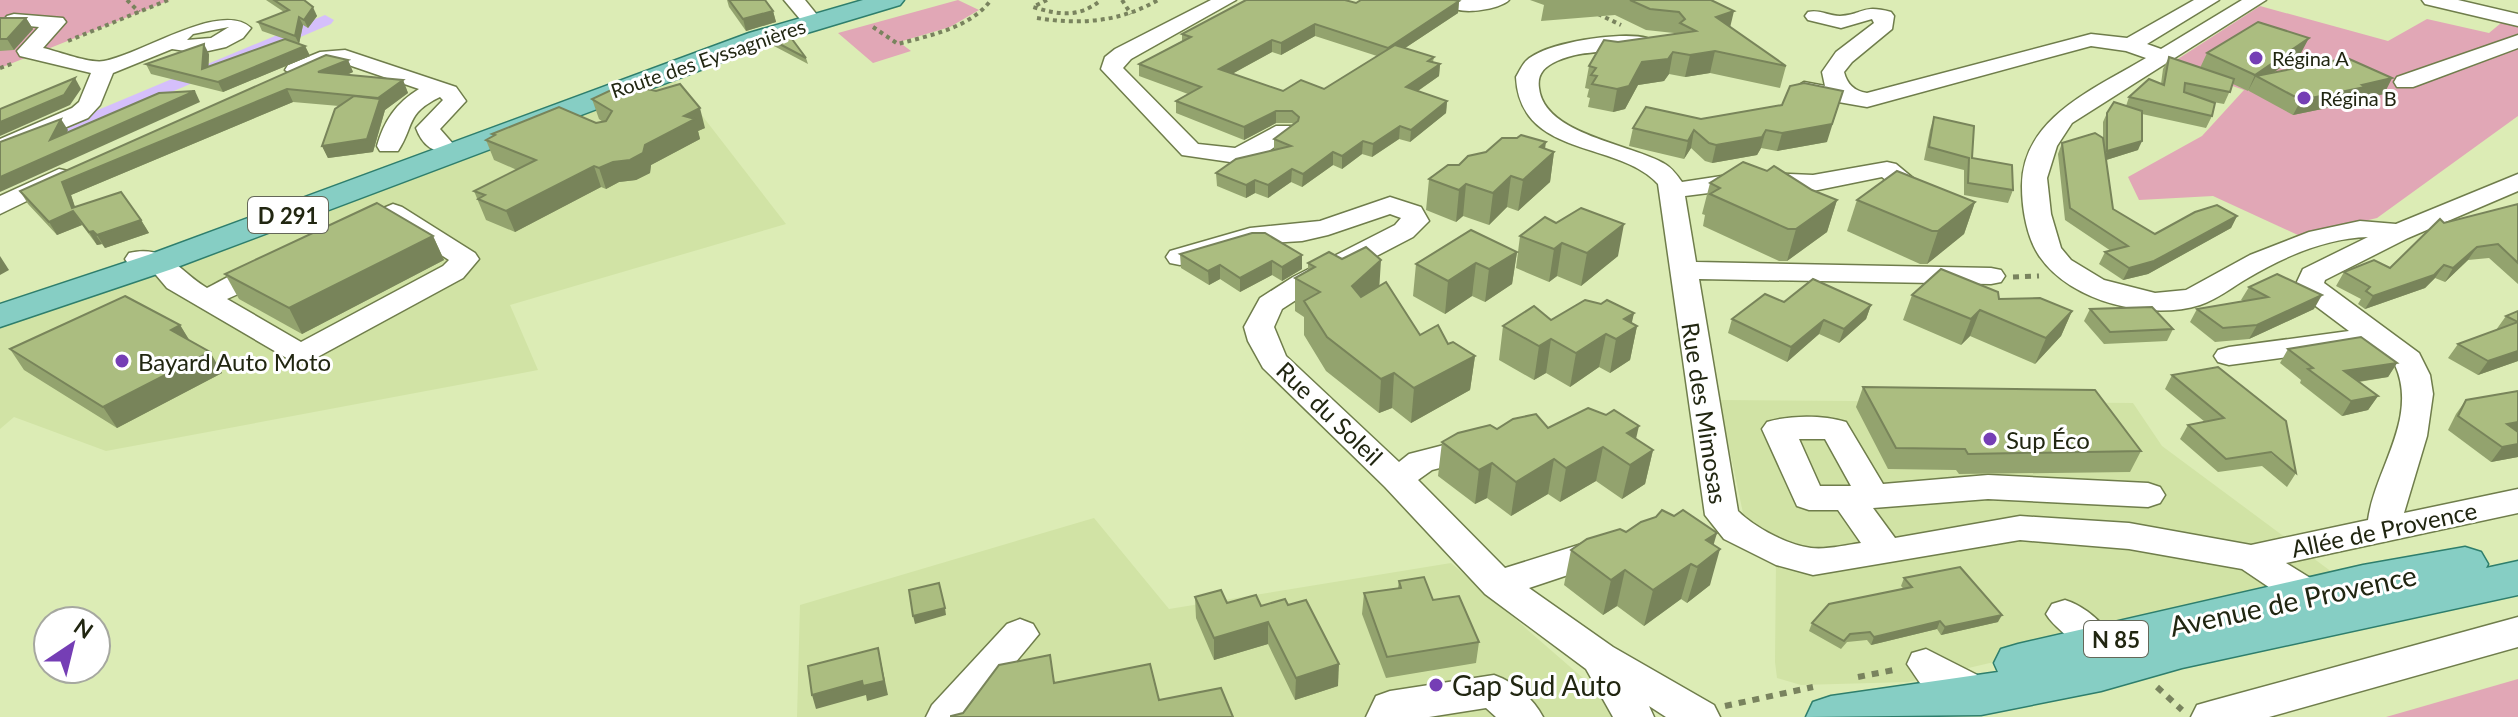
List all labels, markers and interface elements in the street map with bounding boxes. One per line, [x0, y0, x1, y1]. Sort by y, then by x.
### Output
street label: Route des Eyssagnières [608, 13, 808, 103]
place label: Régina A [2272, 46, 2349, 70]
marker: Régina A [2247, 49, 2265, 67]
place label: Régina B [2320, 86, 2397, 110]
marker: Régina B [2295, 89, 2313, 107]
road number: D 291 [248, 197, 328, 233]
street label: Rue des Mimosas [1676, 320, 1734, 506]
place label: Bayard Auto Moto [138, 347, 331, 376]
marker: Bayard Auto Moto [113, 352, 131, 370]
street label: Rue du Soleil [1271, 355, 1389, 471]
place label: Sup Éco [2006, 425, 2090, 454]
marker: Sup Éco [1981, 430, 1999, 448]
street label: Allée de Provence [2289, 495, 2479, 563]
street label: Avenue de Provence [2166, 557, 2420, 643]
north arrow [32, 605, 112, 685]
text: N [69, 612, 98, 644]
road number: N 85 [2084, 621, 2148, 657]
place label: Gap Sud Auto [1452, 668, 1622, 702]
marker: Gap Sud Auto [1427, 676, 1445, 694]

